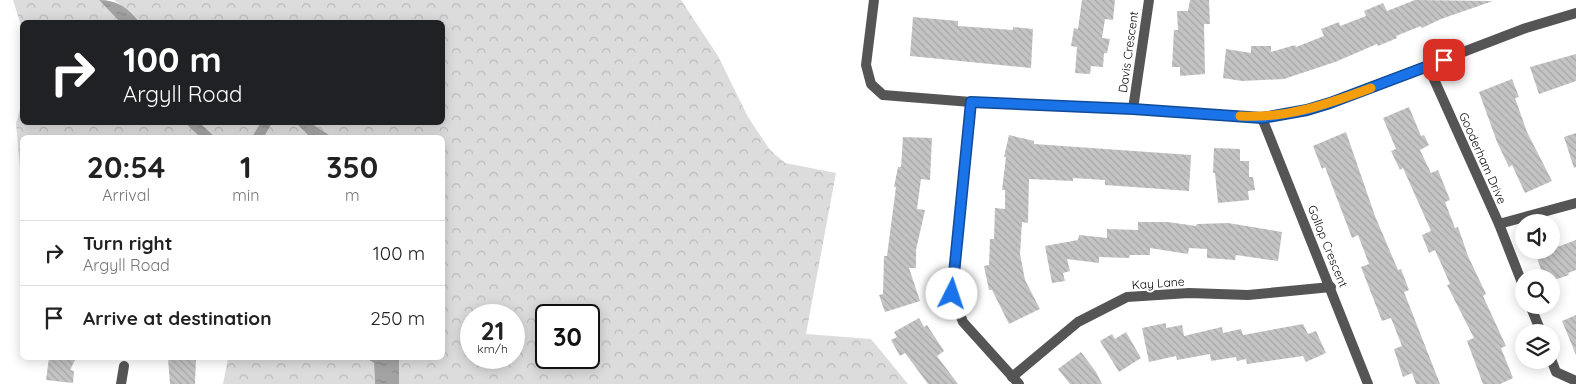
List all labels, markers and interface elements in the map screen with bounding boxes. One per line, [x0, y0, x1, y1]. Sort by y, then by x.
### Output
street label: Davis Crescent [1115, 10, 1141, 94]
text: 100 m [123, 37, 222, 81]
pin [1423, 39, 1465, 81]
icon: right [40, 40, 105, 105]
icon: arrive [1430, 46, 1458, 74]
text: Argyll Road [123, 80, 242, 108]
street label: Gooderham Drive [1456, 110, 1510, 206]
text: 20:54 [87, 148, 165, 186]
text: 1 [240, 148, 252, 186]
text: 350 [326, 148, 378, 186]
text: Arrival [102, 185, 150, 205]
text: min [232, 185, 260, 205]
text: m [345, 185, 360, 205]
street label: Gollop Crescent [1305, 203, 1351, 289]
map controls [1515, 214, 1560, 369]
button: sound [1515, 214, 1560, 259]
text: Turn right [83, 231, 172, 255]
icon: right [40, 239, 68, 267]
text: 100 m [373, 241, 425, 265]
text: Argyll Road [83, 255, 170, 275]
position arrow [925, 267, 977, 319]
button: search [1515, 269, 1560, 314]
street label: Kay Lane [1131, 274, 1185, 292]
icon: arrive [40, 304, 68, 332]
speed limit sign: 30 [535, 304, 600, 369]
text: Arrive at destination [83, 306, 272, 330]
text: 250 m [370, 306, 425, 330]
text: 21 [481, 315, 504, 346]
button: layers [1515, 324, 1560, 369]
text: km/h [477, 341, 508, 356]

